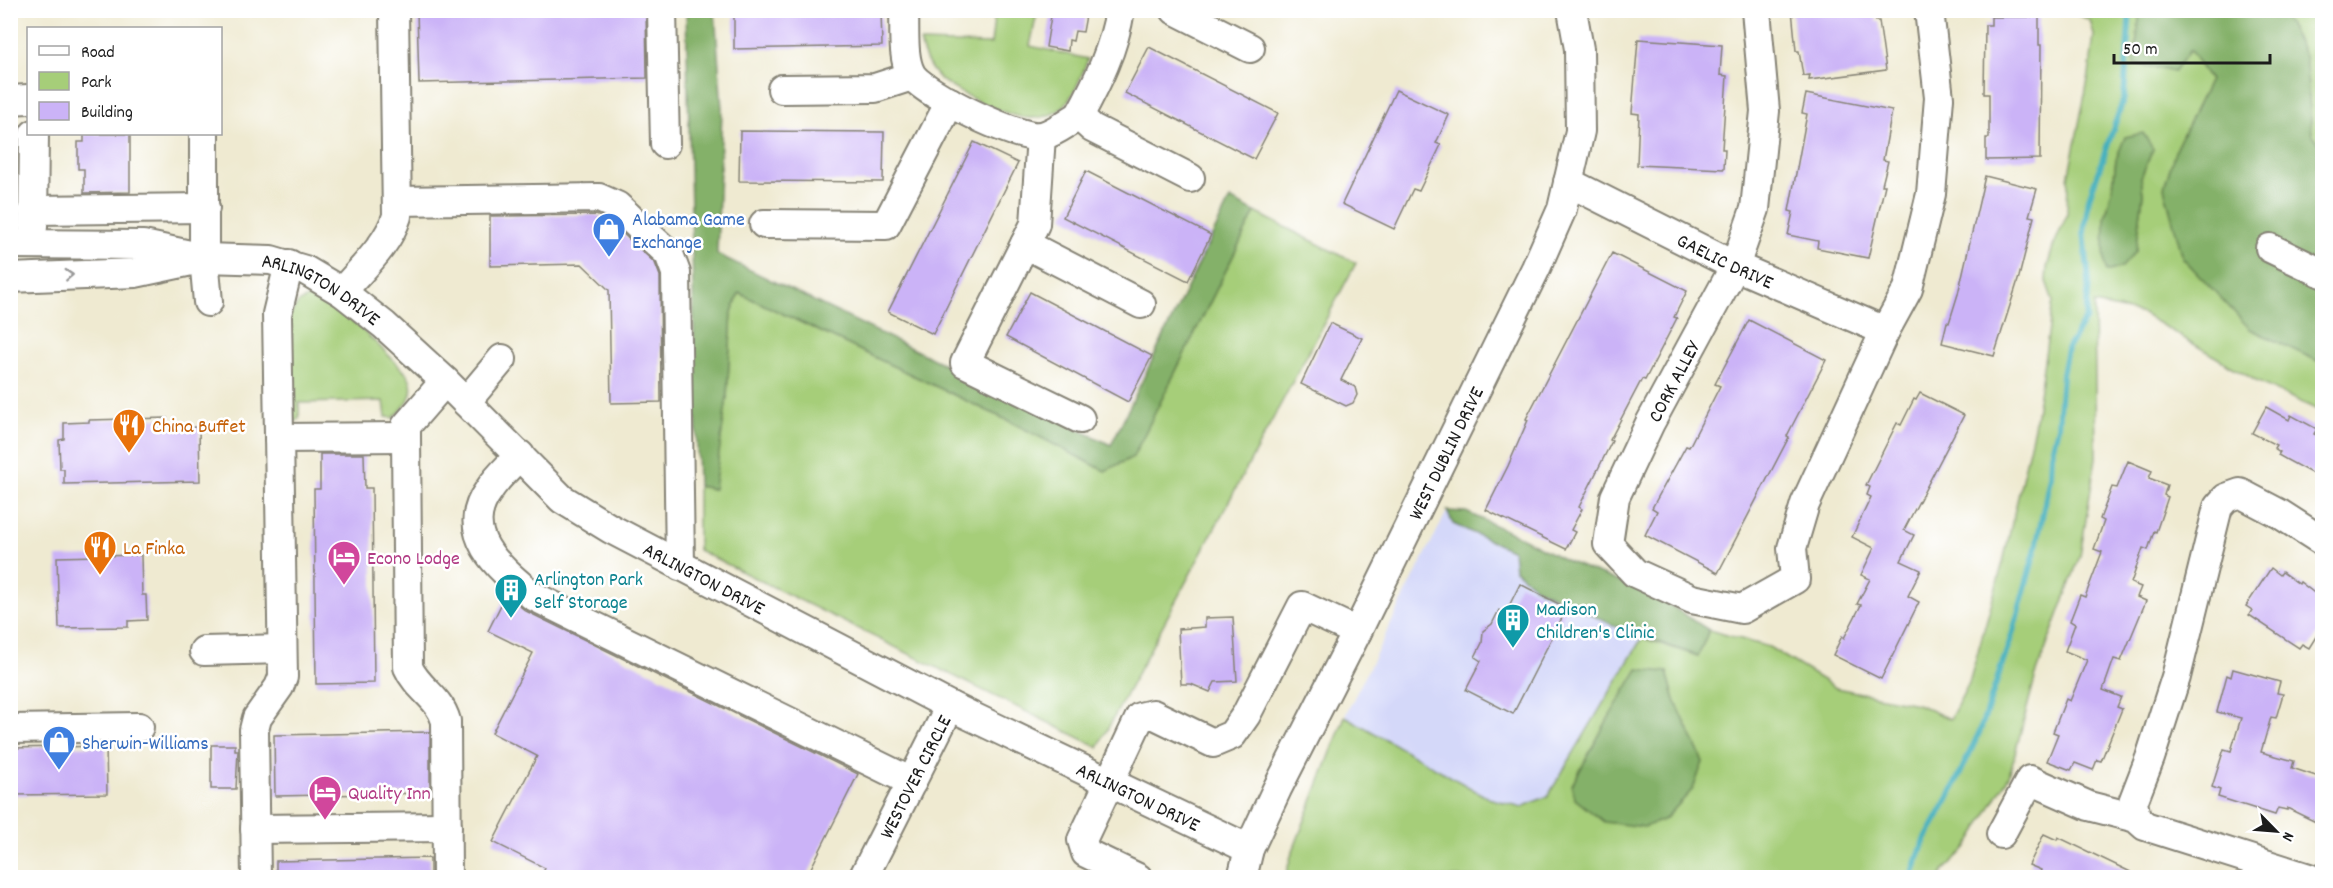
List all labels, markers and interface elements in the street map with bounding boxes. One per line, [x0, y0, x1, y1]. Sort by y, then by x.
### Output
legend [27, 27, 222, 135]
scale bar [2114, 27, 2270, 65]
text: 50 m [2123, 38, 2158, 63]
text: Road [81, 41, 115, 66]
text: Park [81, 71, 112, 96]
text: Building [81, 101, 133, 126]
place label: Alabama Game Exchange [632, 207, 745, 258]
shop icon: Alabama Game Exchange [591, 211, 627, 258]
street label: GAELIC DRIVE [1671, 228, 1777, 298]
street label: ARLINGTON DRIVE [261, 249, 385, 334]
one-way arrow [64, 269, 73, 282]
street label: CORK ALLEY [1642, 336, 1709, 428]
street label: WEST DUBLIN DRIVE [1403, 383, 1492, 525]
restaurant icon: China Buffet [111, 407, 147, 454]
place label: China Buffet [152, 414, 246, 442]
restaurant icon: La Finka [82, 529, 118, 576]
place label: La Finka [123, 536, 185, 564]
street label: ARLINGTON DRIVE [637, 537, 769, 624]
hotel icon: Econo Lodge [326, 539, 362, 586]
place label: Econo Lodge [367, 546, 460, 574]
place label: Arlington Park Self Storage [534, 567, 643, 618]
building icon: Arlington Park Self Storage [493, 572, 529, 619]
place label: Madison Children's Clinic [1536, 597, 1654, 648]
building icon: Madison Children's Clinic [1495, 602, 1531, 649]
street label: WESTOVER CIRCLE [874, 711, 960, 844]
shop icon: Sherwin-Williams [41, 724, 77, 771]
place label: Sherwin-Williams [82, 731, 209, 759]
street label: ARLINGTON DRIVE [1071, 757, 1204, 840]
hotel icon: Quality Inn [307, 774, 343, 821]
place label: Quality Inn [348, 781, 431, 809]
north arrow [2246, 801, 2306, 861]
text: N [2275, 828, 2299, 845]

